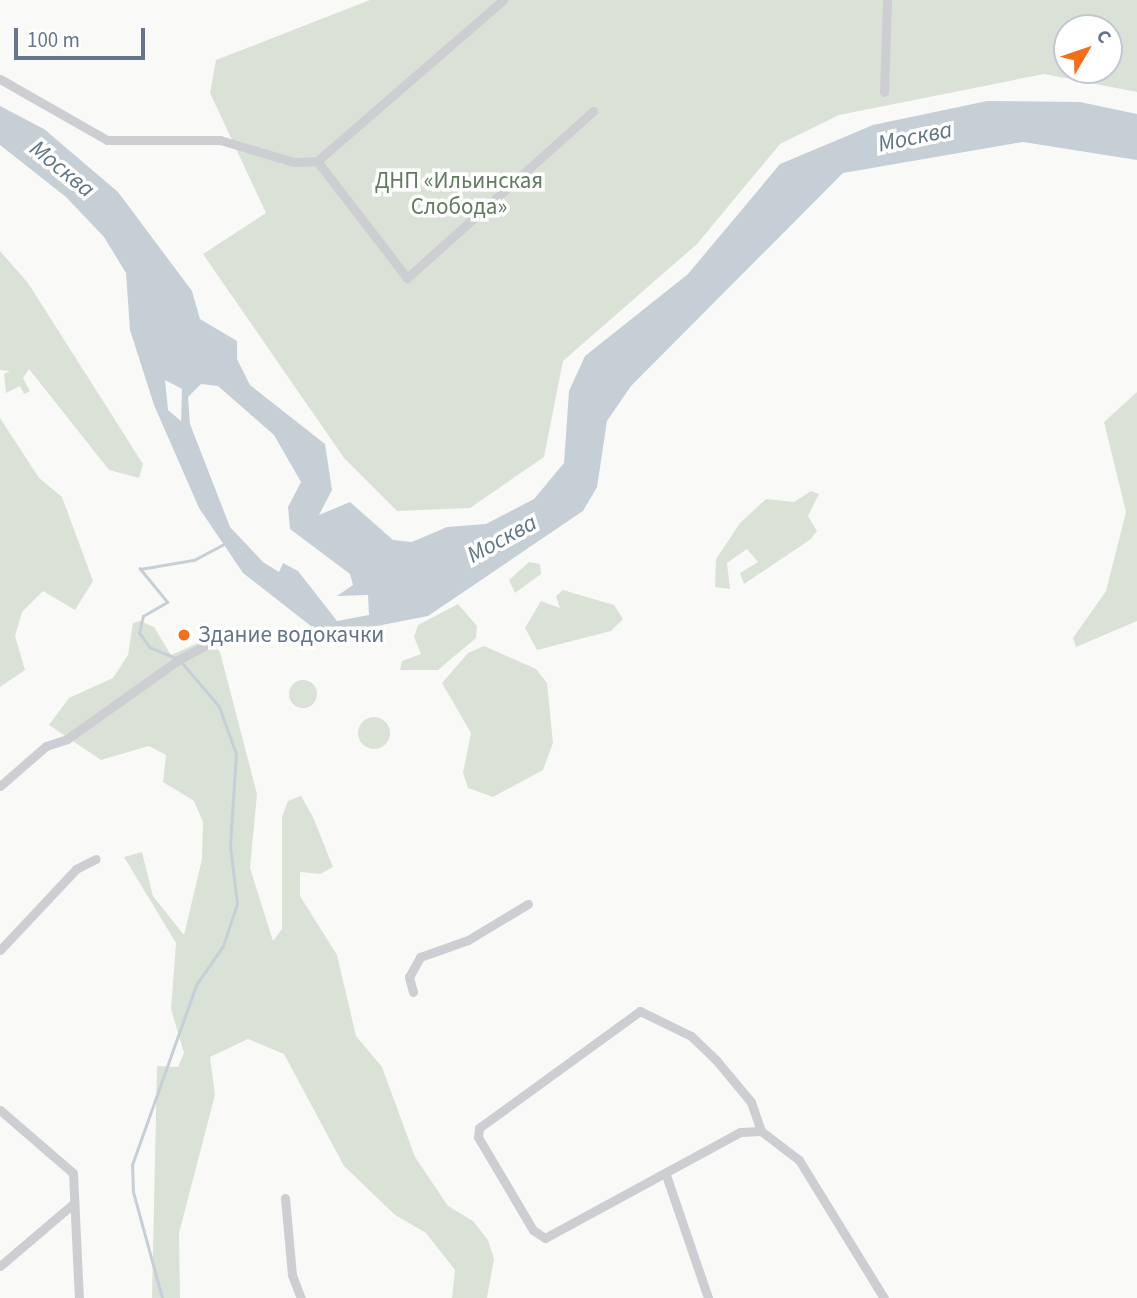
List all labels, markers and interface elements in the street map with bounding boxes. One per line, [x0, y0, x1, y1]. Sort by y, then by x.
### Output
scale bar [18, 14, 149, 58]
north arrow [1053, 14, 1123, 84]
text: С [1089, 24, 1117, 50]
text: 100 m [27, 25, 80, 55]
water label: Москва [875, 115, 955, 159]
water label: Москва [24, 134, 100, 204]
park label: ДНП «Ильинская Слобода» [375, 167, 543, 221]
water label: Москва [462, 508, 542, 570]
place label: Здание водокачки [198, 621, 384, 649]
marker: Здание водокачки [176, 627, 192, 643]

